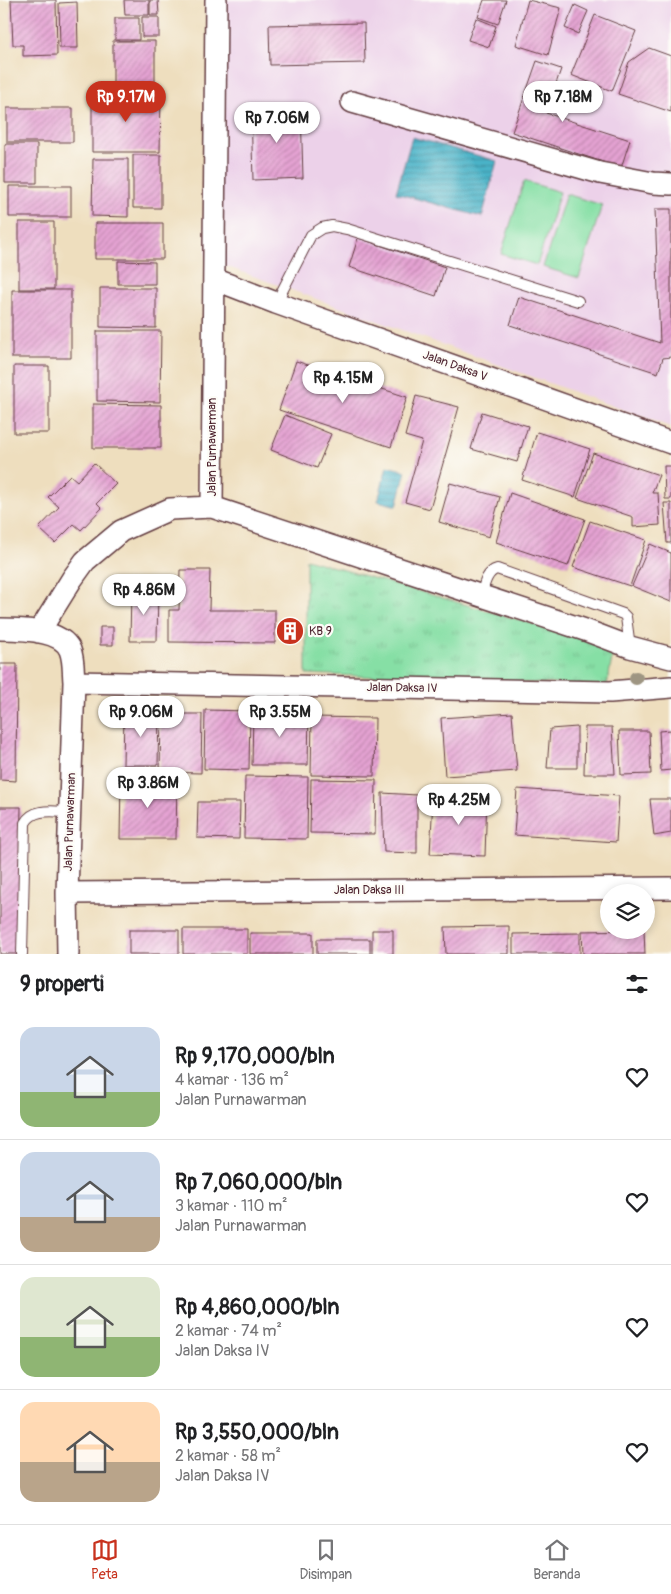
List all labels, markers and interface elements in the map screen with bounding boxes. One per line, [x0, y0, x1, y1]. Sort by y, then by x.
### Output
pin: Rp 9.17M [74, 80, 178, 123]
pin: Rp 7.18M [511, 80, 615, 123]
text: Rp 9.17M [97, 87, 155, 107]
text: Rp 7.18M [534, 87, 592, 107]
pin: Rp 7.06M [225, 102, 329, 144]
text: Rp 7.06M [245, 108, 309, 128]
street label: Jalan Daksa V [421, 347, 489, 385]
pin: Rp 4.15M [291, 362, 395, 404]
text: Rp 4.15M [313, 368, 373, 388]
street label: Jalan Purnawarman [205, 397, 220, 496]
pin: Rp 4.86M [92, 574, 196, 616]
text: Rp 4.86M [113, 580, 175, 600]
building icon: KB 9 [275, 616, 305, 646]
place label: KB 9 [309, 624, 332, 639]
street label: Jalan Daksa IV [366, 680, 438, 696]
pin: Rp 9.06M [89, 696, 193, 738]
pin: Rp 3.55M [228, 696, 332, 738]
text: Rp 9.06M [109, 702, 173, 722]
text: Rp 3.55M [249, 702, 311, 722]
pin: Rp 3.86M [96, 766, 200, 809]
street label: Jalan Purnawarman [61, 772, 79, 872]
text: Rp 3.86M [117, 773, 179, 793]
pin: Rp 4.25M [407, 784, 511, 826]
text: Rp 4.25M [428, 790, 490, 810]
street label: Jalan Daksa III [334, 883, 404, 898]
map controls [600, 884, 655, 939]
button: layers [600, 884, 655, 939]
icon: filters [623, 970, 651, 998]
text: 9 properti [20, 971, 104, 998]
text: Rp 9,170,000/bln [175, 1043, 335, 1070]
icon: home [60, 1047, 120, 1107]
icon: heart [623, 1063, 651, 1091]
text: 4 kamar · 136 m² [175, 1070, 289, 1090]
text: Jalan Purnawarman [175, 1090, 307, 1110]
text: Rp 7,060,000/bln [175, 1169, 342, 1196]
icon: home [60, 1172, 120, 1232]
icon: heart [623, 1188, 651, 1216]
text: 3 kamar · 110 m² [175, 1196, 288, 1216]
text: Jalan Purnawarman [175, 1216, 307, 1236]
text: Rp 4,860,000/bln [175, 1294, 339, 1321]
icon: home [60, 1297, 120, 1357]
icon: heart [623, 1313, 651, 1341]
text: 2 kamar · 74 m² [175, 1321, 282, 1341]
text: Jalan Daksa IV [175, 1341, 270, 1361]
text: Rp 3,550,000/bln [175, 1419, 339, 1446]
icon: home [60, 1422, 120, 1482]
icon: heart [623, 1438, 651, 1466]
text: 2 kamar · 58 m² [175, 1446, 281, 1466]
text: Jalan Daksa IV [175, 1466, 270, 1486]
tab: Peta [91, 1536, 119, 1583]
tab: Disimpan [300, 1536, 352, 1583]
tab: Beranda [533, 1536, 580, 1583]

